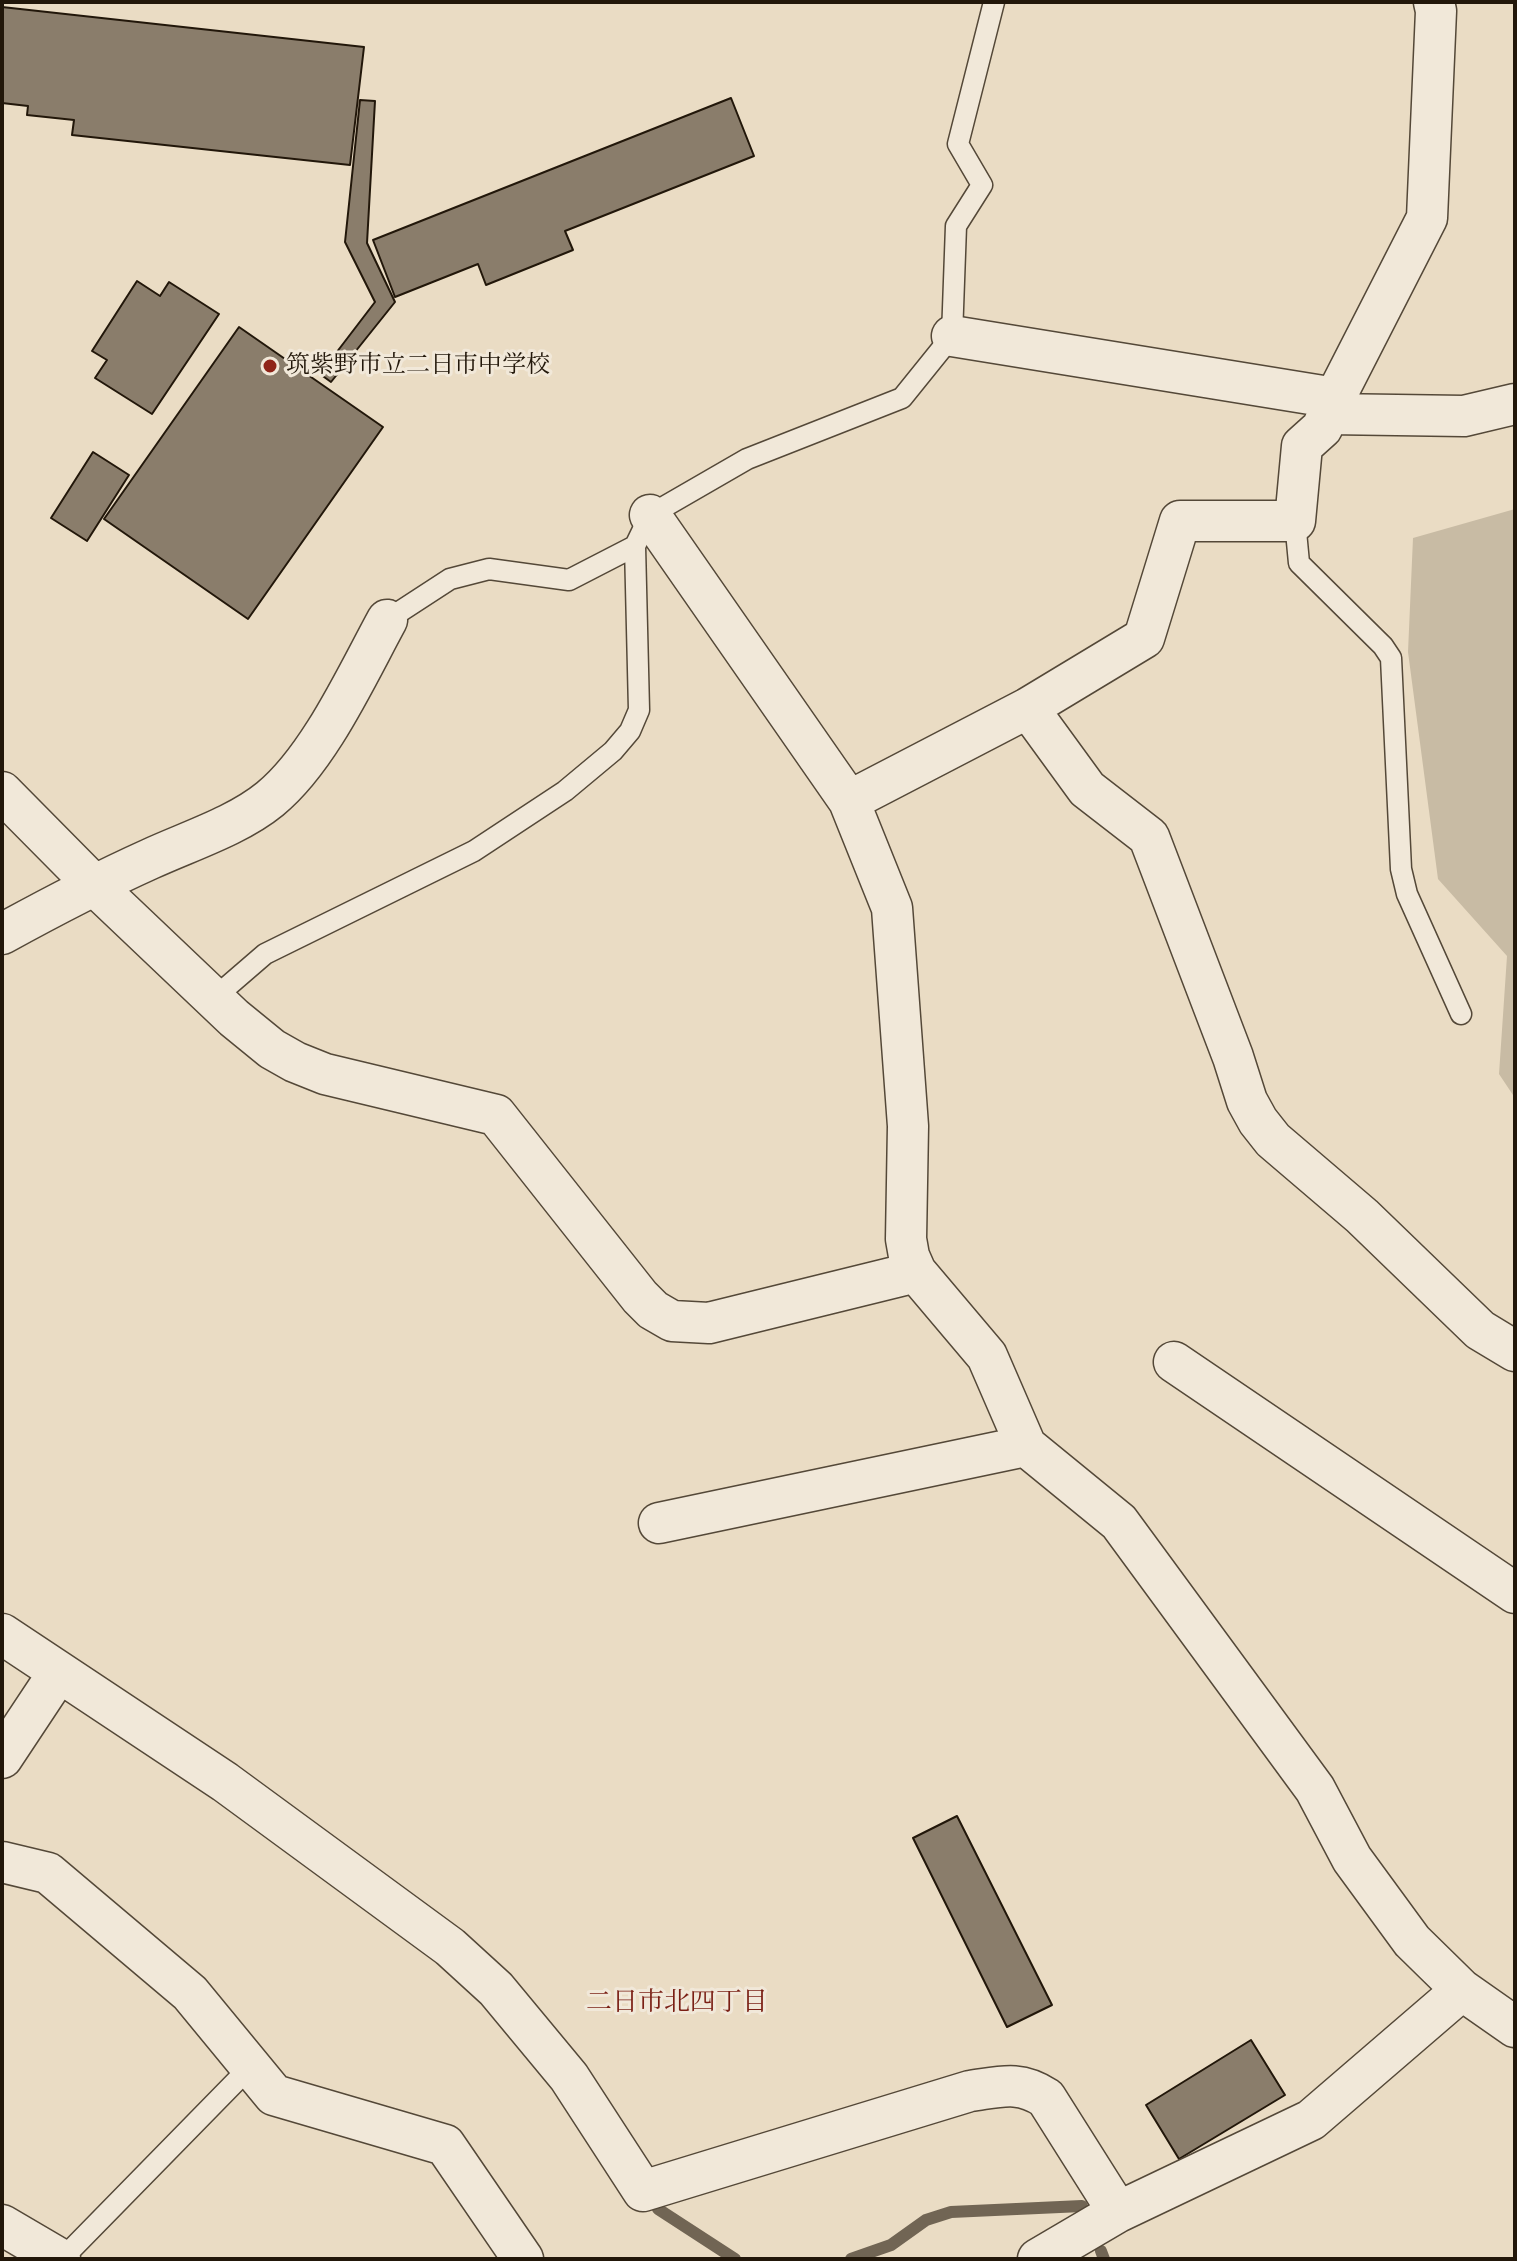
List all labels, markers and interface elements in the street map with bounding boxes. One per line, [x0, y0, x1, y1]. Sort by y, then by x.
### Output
place label: 筑紫野市立二日市中学校 [286, 352, 550, 380]
marker: 筑紫野市立二日市中学校 [261, 357, 279, 375]
district label: 二日市北四丁目 [586, 1988, 768, 2020]

